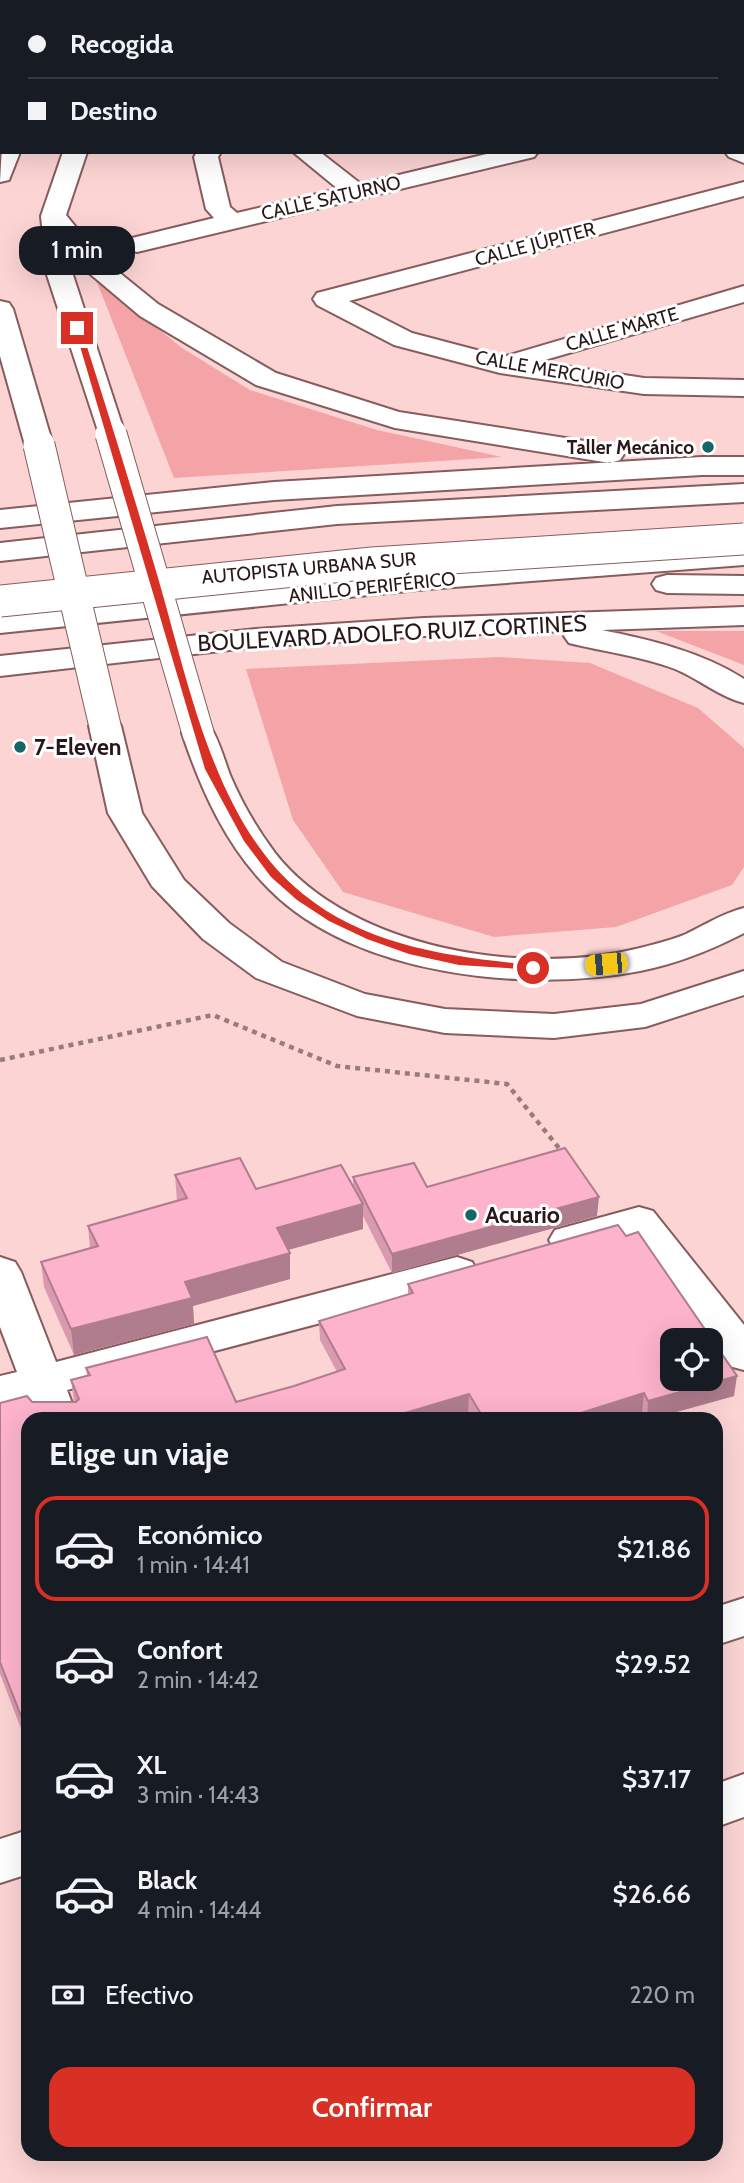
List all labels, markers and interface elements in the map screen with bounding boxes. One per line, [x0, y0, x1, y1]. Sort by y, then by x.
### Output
text: Recogida [70, 28, 173, 60]
text: Destino [70, 95, 157, 127]
street label: CALLE SATURNO [259, 171, 403, 225]
street label: CALLE JÚPITER [472, 216, 598, 271]
callout: 1 min [19, 226, 135, 276]
text: 1 min [51, 236, 103, 264]
street label: CALLE MARTE [563, 302, 681, 356]
route end [61, 312, 93, 344]
street label: CALLE MERCURIO [474, 346, 626, 394]
place label: Taller Mecánico [567, 436, 694, 459]
marker: Taller Mecánico [700, 439, 716, 455]
street label: AUTOPISTA URBANA SUR [201, 547, 418, 589]
street label: ANILLO PERIFÉRICO [287, 566, 457, 607]
street label: BOULEVARD ADOLFO RUIZ CORTINES [197, 609, 587, 657]
place label: 7-Eleven [34, 733, 121, 761]
marker: 7-Eleven [12, 739, 28, 755]
route start [517, 952, 549, 984]
car [585, 952, 628, 976]
place label: Acuario [485, 1201, 560, 1229]
marker: Acuario [463, 1207, 479, 1223]
map controls [660, 1328, 723, 1391]
button: locate [660, 1328, 723, 1391]
text: Elige un viaje [49, 1434, 229, 1473]
icon: car [53, 1517, 116, 1580]
text: Económico [137, 1519, 263, 1551]
text: $21.86 [617, 1533, 691, 1565]
text: 1 min · 14:41 [137, 1551, 250, 1579]
icon: car [53, 1632, 116, 1695]
text: Confort [137, 1634, 223, 1666]
text: $29.52 [615, 1648, 691, 1680]
text: 2 min · 14:42 [137, 1666, 259, 1694]
icon: car [53, 1747, 116, 1810]
text: XL [137, 1749, 166, 1781]
text: $37.17 [622, 1763, 691, 1795]
text: 3 min · 14:43 [137, 1781, 260, 1809]
icon: car [53, 1862, 116, 1925]
text: Black [137, 1864, 197, 1896]
text: $26.66 [613, 1878, 691, 1910]
text: 4 min · 14:44 [137, 1896, 261, 1924]
icon: cash [49, 1976, 87, 2014]
text: Efectivo [105, 1979, 194, 2011]
text: 220 m [629, 1981, 695, 2009]
button: Confirmar [49, 2067, 695, 2147]

